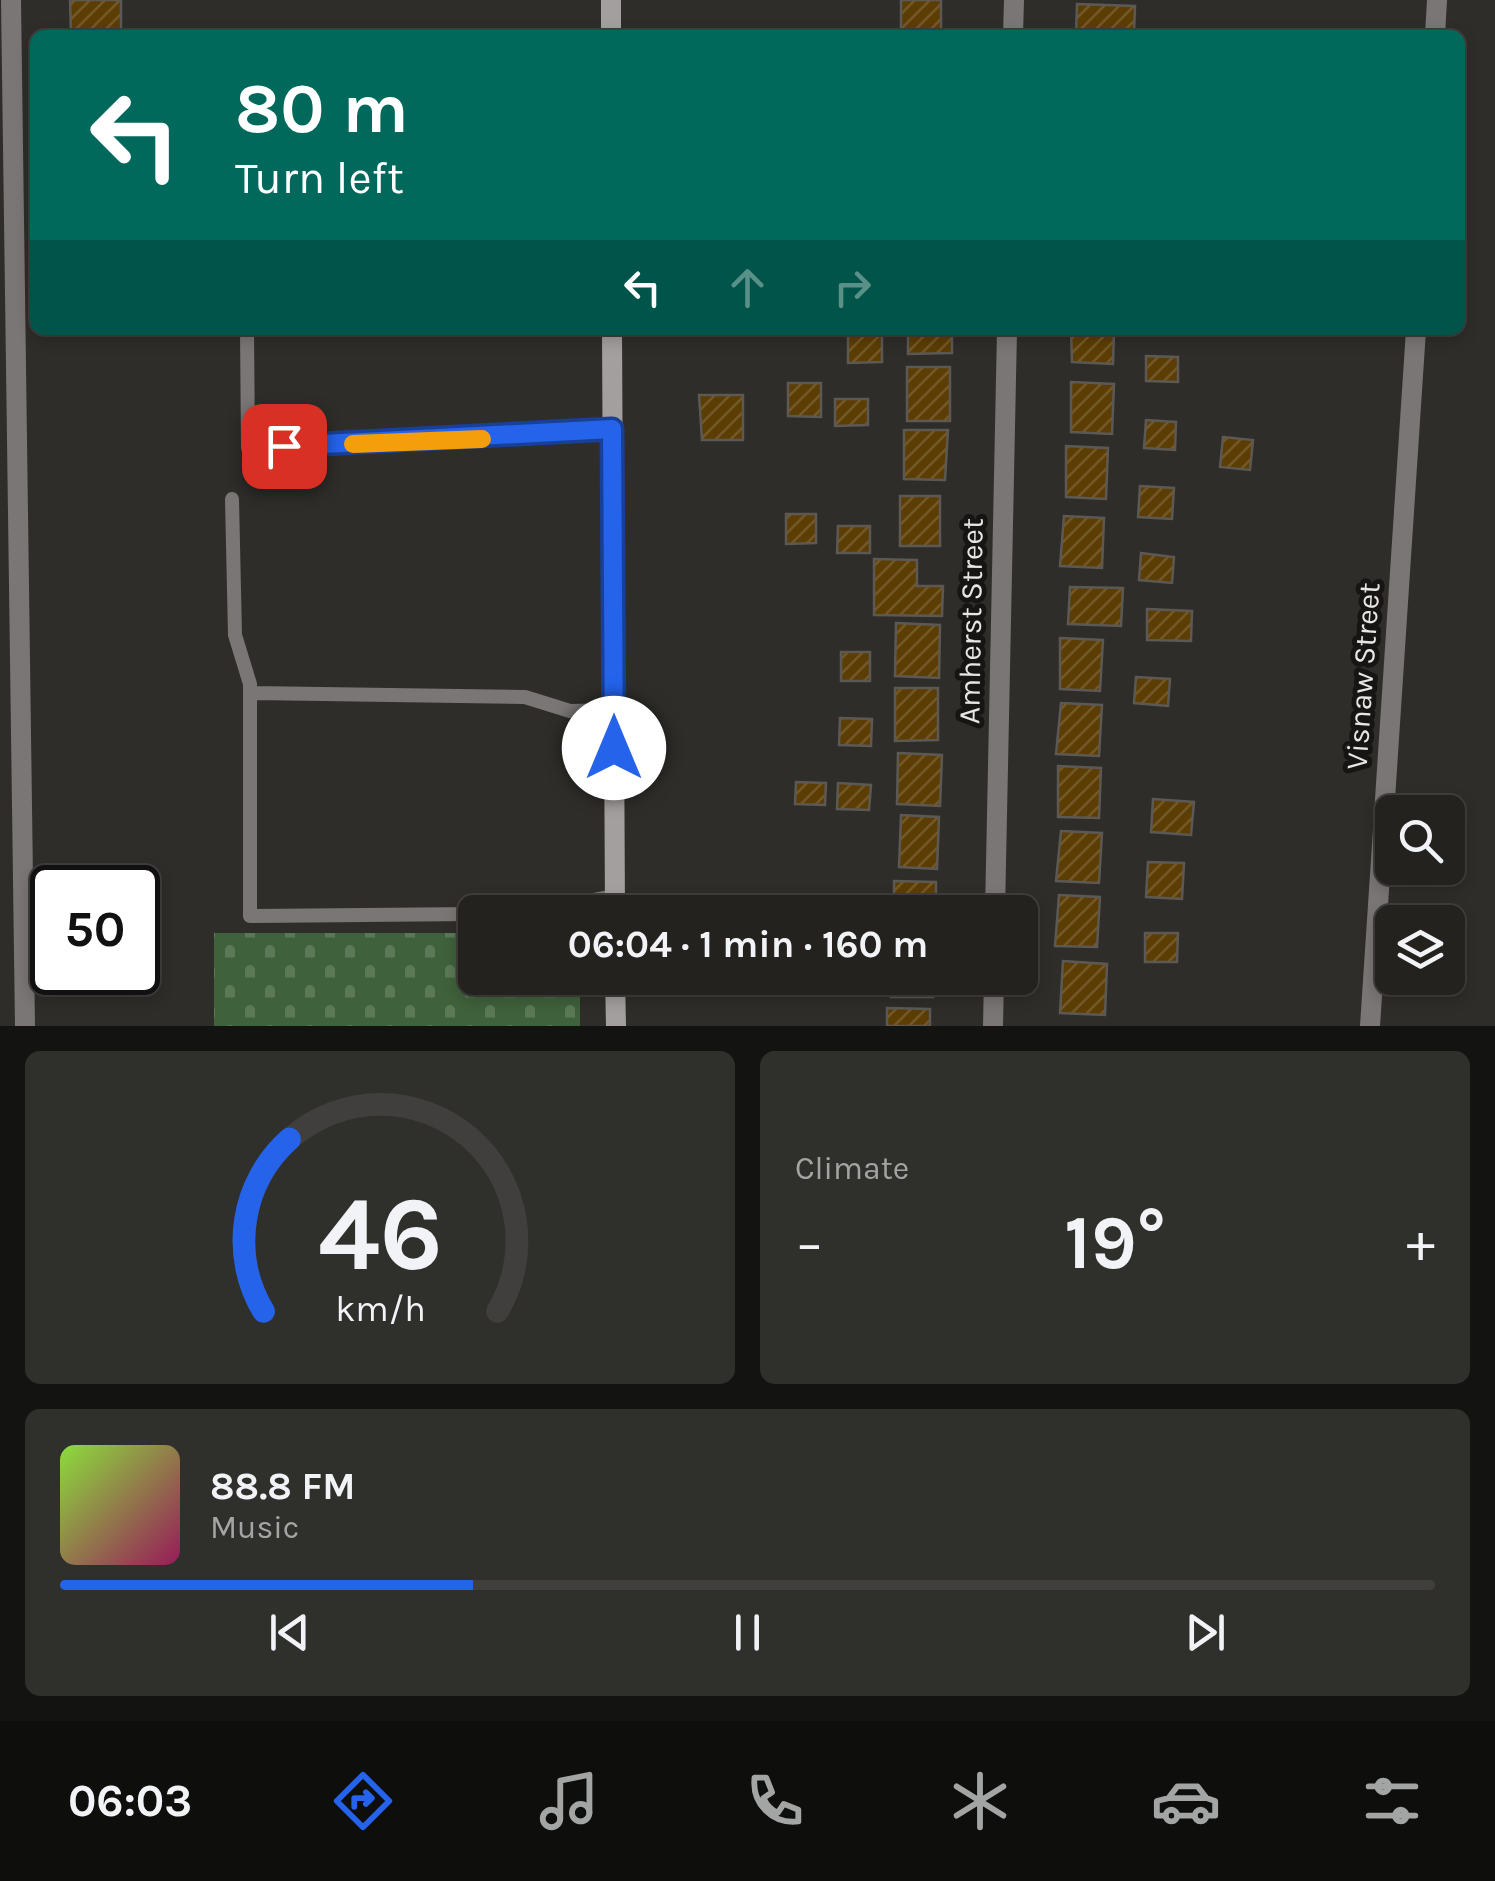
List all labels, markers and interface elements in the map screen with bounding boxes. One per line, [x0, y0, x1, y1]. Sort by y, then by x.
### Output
text: 80 m [235, 68, 409, 150]
icon: left [70, 70, 200, 200]
text: Turn left [235, 152, 404, 204]
icon: left [615, 260, 670, 315]
icon: ahead [720, 260, 775, 315]
icon: right [825, 260, 880, 315]
pin [242, 404, 327, 489]
icon: arrive [257, 419, 312, 474]
street label: Amherst Street [951, 518, 991, 724]
street label: Visnaw Street [1339, 581, 1387, 771]
position arrow [562, 696, 666, 800]
map controls [1375, 795, 1465, 995]
button: search [1375, 795, 1465, 885]
speed limit sign: 50 [30, 865, 160, 995]
button: layers [1375, 905, 1465, 995]
text: 06:04 · 1 min · 160 m [568, 922, 928, 967]
text: Climate [795, 1150, 909, 1187]
text: 46 [317, 1174, 443, 1295]
text: 19° [1064, 1199, 1166, 1287]
text: − [795, 1211, 824, 1275]
text: + [1406, 1211, 1435, 1275]
text: km/h [335, 1288, 425, 1330]
text: 88.8 FM [210, 1464, 355, 1509]
text: Music [210, 1509, 299, 1546]
icon: previous [262, 1605, 317, 1660]
icon: pause [720, 1605, 775, 1660]
icon: next [1178, 1605, 1233, 1660]
icon: directions [328, 1766, 398, 1836]
icon: music [534, 1766, 604, 1836]
icon: phone [740, 1766, 810, 1836]
icon: climate [945, 1766, 1015, 1836]
icon: car [1151, 1766, 1221, 1836]
icon: filters [1357, 1766, 1427, 1836]
text: 06:03 [68, 1775, 192, 1827]

